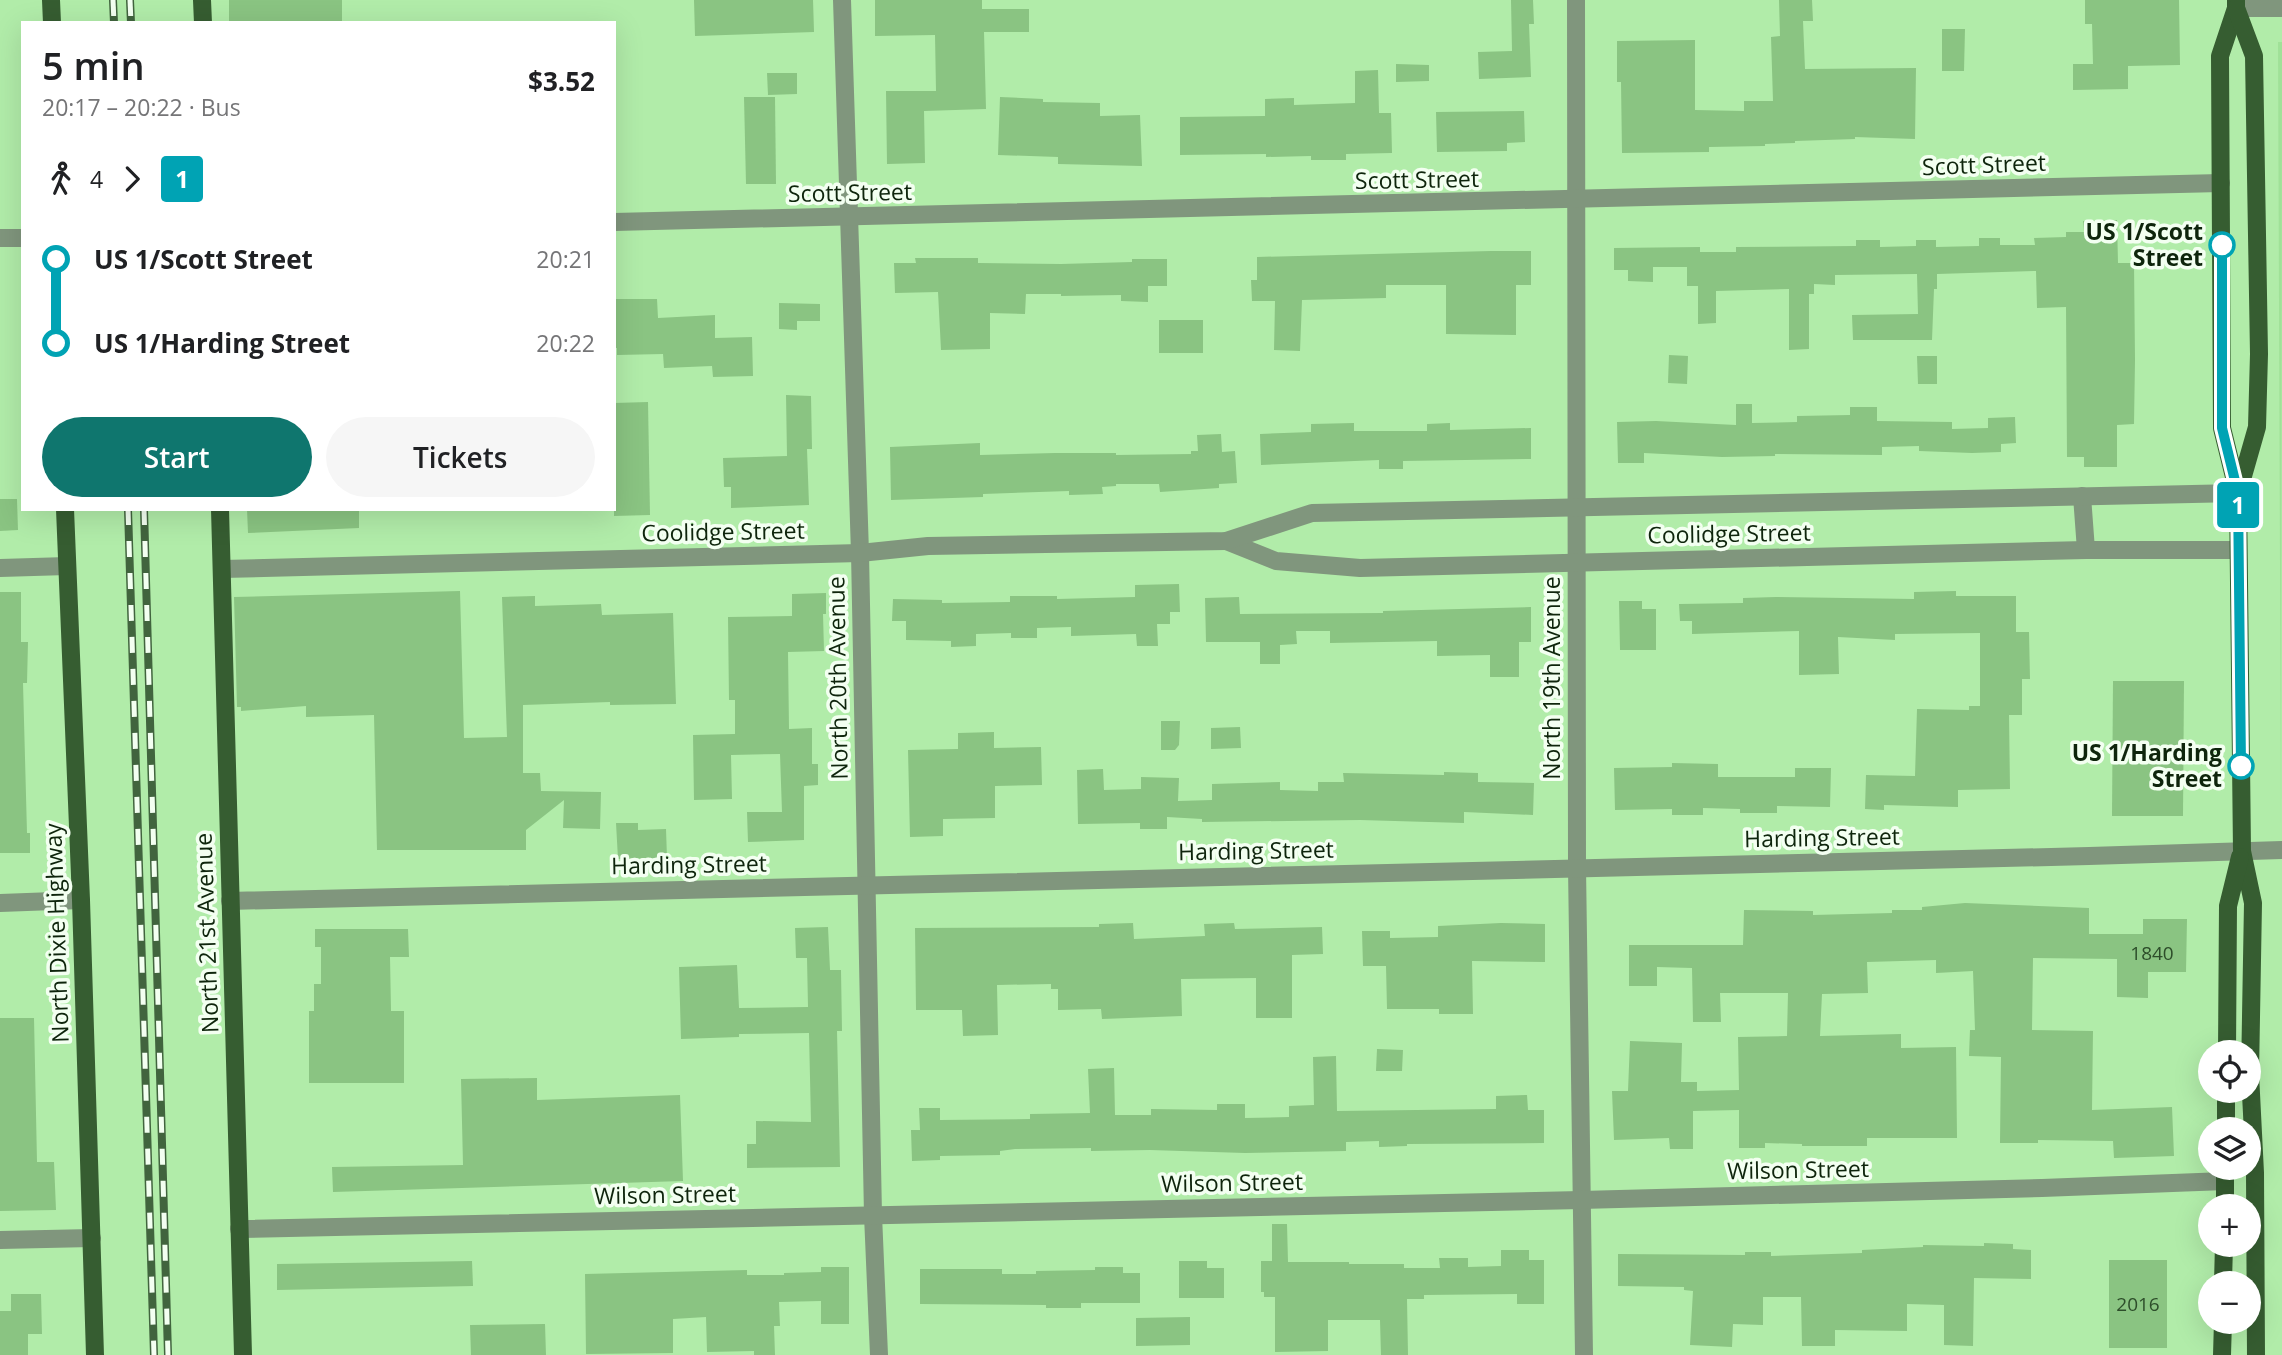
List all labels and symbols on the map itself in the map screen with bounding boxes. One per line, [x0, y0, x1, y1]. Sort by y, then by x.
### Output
street label: Scott Street [1921, 146, 2047, 182]
street label: Scott Street [1355, 162, 1479, 196]
street label: Scott Street [788, 175, 912, 209]
place label: US 1/Scott Street [2086, 215, 2203, 273]
marker: US 1/Scott Street [2209, 232, 2235, 258]
line badge: 1 [2215, 482, 2261, 528]
street label: Coolidge Street [641, 514, 805, 548]
street label: Coolidge Street [1647, 516, 1811, 550]
street label: North 20th Avenue [819, 576, 855, 780]
street label: North 19th Avenue [1535, 576, 1567, 780]
place label: US 1/Harding Street [2072, 736, 2222, 794]
marker: US 1/Harding Street [2228, 753, 2254, 779]
street label: Harding Street [1744, 820, 1900, 854]
street label: North Dixie Highway [36, 822, 76, 1043]
street label: North 21st Avenue [187, 832, 225, 1034]
street label: Harding Street [1178, 833, 1334, 867]
street label: Harding Street [611, 847, 767, 881]
house number: 1840 [2130, 940, 2174, 966]
street label: Wilson Street [1727, 1152, 1869, 1186]
street label: Wilson Street [1161, 1165, 1303, 1199]
street label: Wilson Street [594, 1177, 736, 1211]
house number: 2016 [2116, 1291, 2160, 1317]

